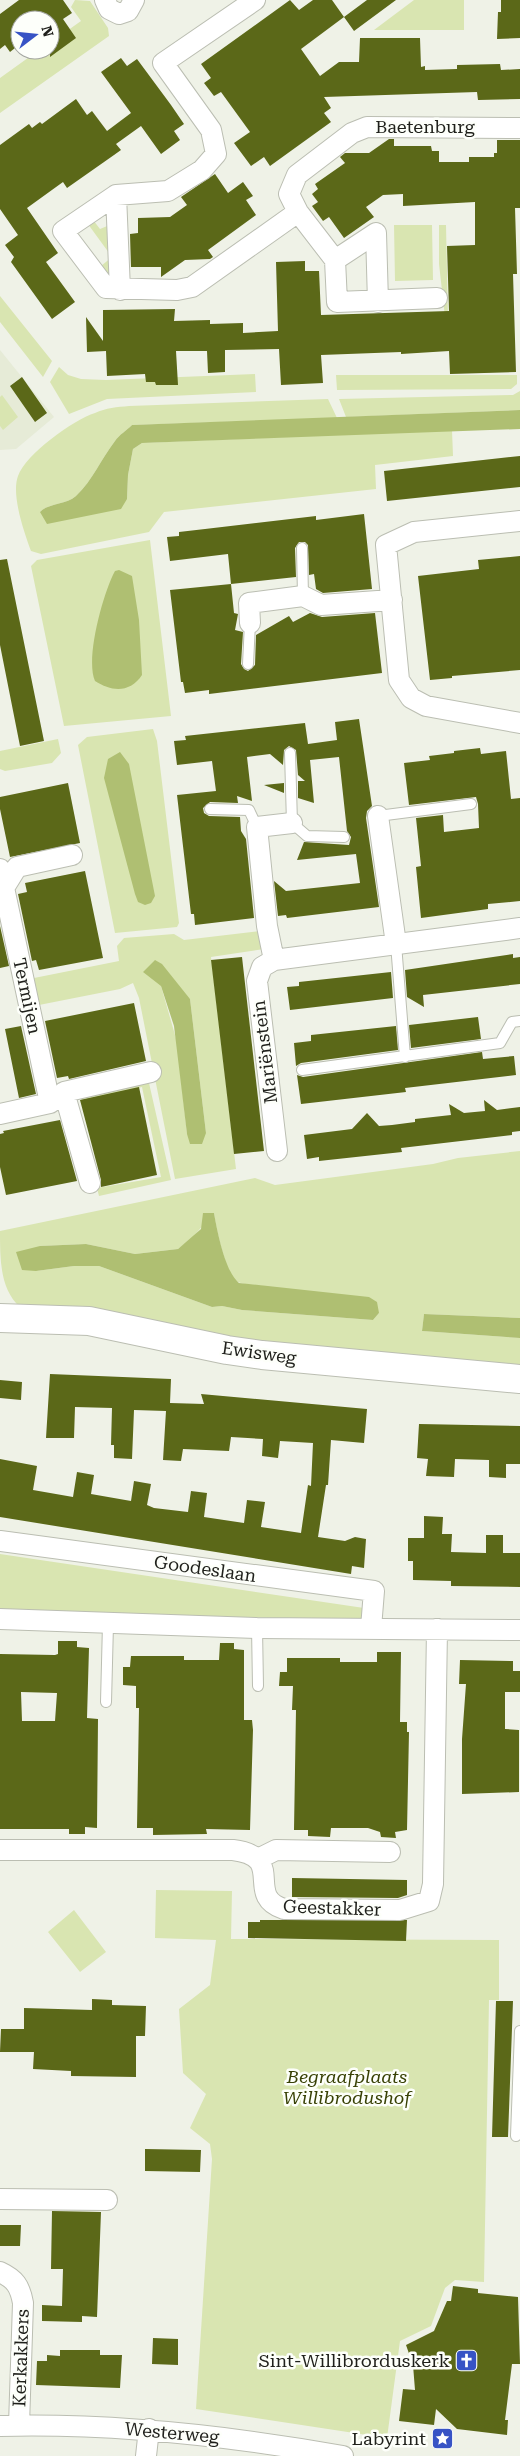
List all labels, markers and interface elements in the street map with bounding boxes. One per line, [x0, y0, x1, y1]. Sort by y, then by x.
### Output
north arrow [10, 10, 60, 60]
text: N [38, 24, 57, 39]
street label: Baetenburg [375, 116, 475, 137]
street label: Termijen [9, 956, 46, 1036]
street label: Mariënstein [248, 999, 281, 1105]
street label: Ewisweg [220, 1337, 299, 1368]
street label: Goodeslaan [153, 1551, 258, 1586]
street label: Geestakker [283, 1895, 381, 1920]
park label: Begraafplaats Willibrodushof [283, 2066, 413, 2108]
street label: Kerkakkers [8, 2309, 33, 2407]
church icon: Sint-Willibrorduskerk [454, 2349, 478, 2373]
place label: Sint-Willibrorduskerk [258, 2350, 450, 2371]
street label: Westerweg [124, 2418, 221, 2447]
place icon: Labyrint [430, 2427, 454, 2451]
place label: Labyrint [352, 2428, 426, 2449]

